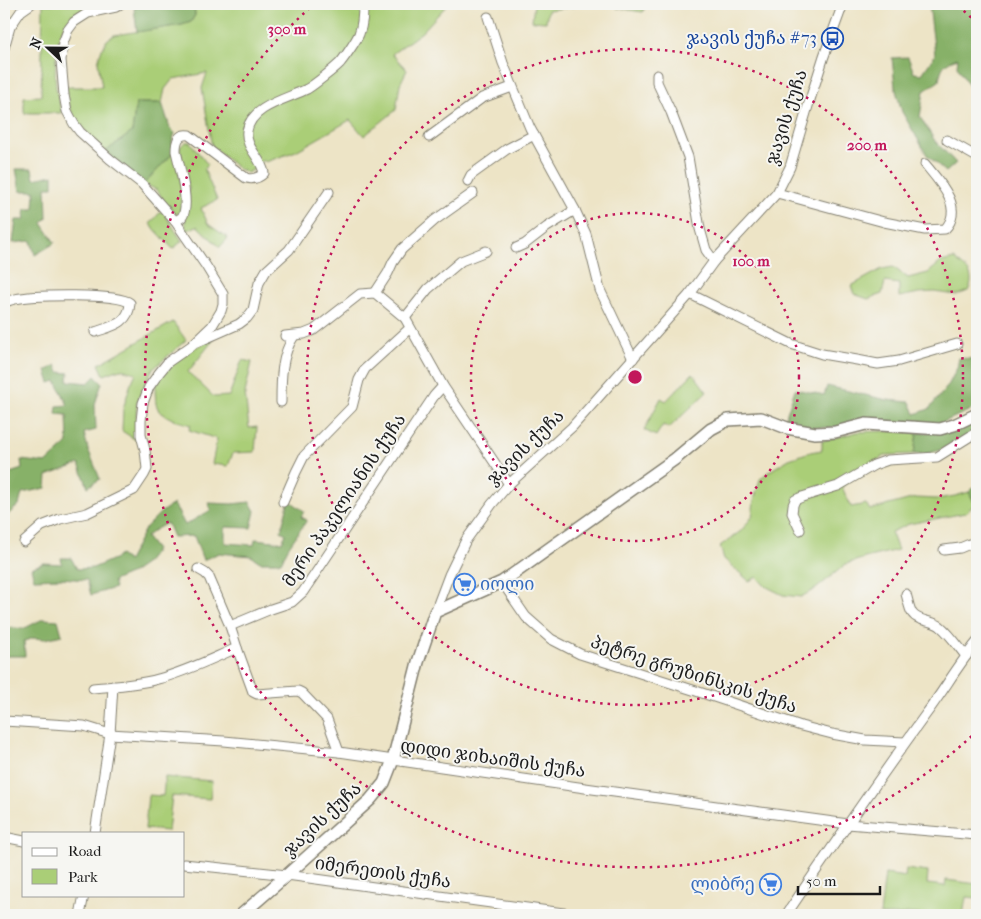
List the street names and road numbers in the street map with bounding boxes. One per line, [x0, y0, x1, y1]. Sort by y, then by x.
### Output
street label: ჯავის ქუჩა [761, 67, 812, 168]
street label: ჯავის ქუჩა [482, 405, 568, 489]
street label: მერი პაკელიანის ქუჩა [279, 410, 410, 591]
street label: პეტრე გრუზინსკის ქუჩა [588, 631, 800, 718]
street label: დიდი ჯიხაიშის ქუჩა [399, 735, 587, 782]
street label: ჯავის ქუჩა [279, 778, 366, 861]
street label: იმერეთის ქუჩა [313, 853, 452, 892]

